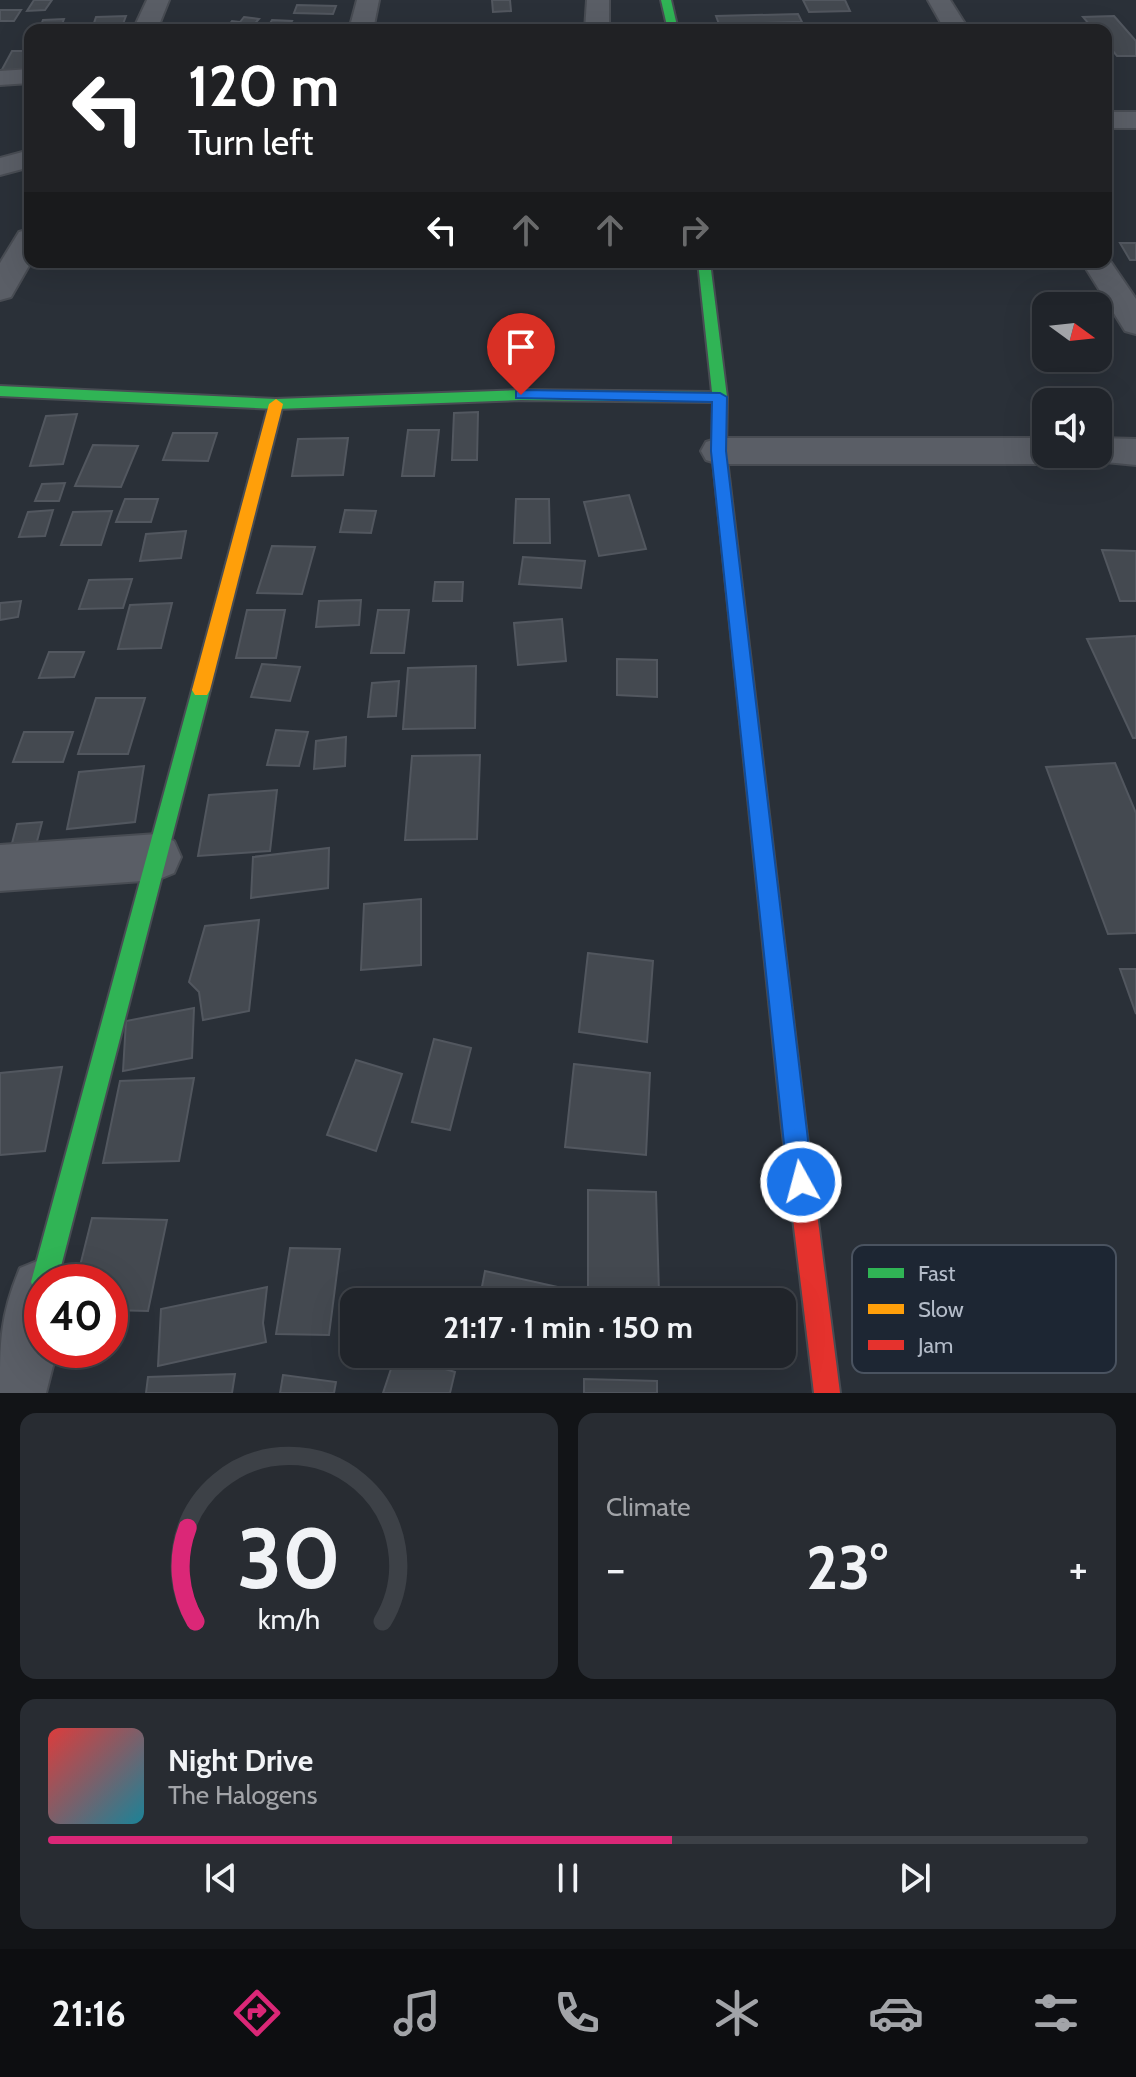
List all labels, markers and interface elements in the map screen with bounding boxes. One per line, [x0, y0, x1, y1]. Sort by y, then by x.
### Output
text: 120 m [188, 52, 339, 120]
icon: left [56, 56, 160, 160]
text: Turn left [188, 120, 313, 164]
icon: left [420, 208, 464, 252]
icon: ahead [504, 208, 548, 252]
icon: ahead [588, 208, 632, 252]
icon: right [672, 208, 716, 252]
north arrow [1032, 292, 1112, 372]
map controls [1032, 292, 1112, 468]
pin [487, 313, 555, 395]
icon: arrive [499, 325, 543, 369]
button: sound [1032, 388, 1112, 468]
position arrow [759, 1140, 843, 1224]
legend [852, 1245, 1116, 1373]
text: Fast [918, 1260, 956, 1287]
speed limit sign: 40 [24, 1264, 128, 1368]
text: Slow [918, 1296, 964, 1323]
text: 21:17 · 1 min · 150 m [443, 1309, 693, 1346]
text: Jam [917, 1332, 953, 1359]
text: Climate [606, 1491, 691, 1523]
text: 30 [237, 1508, 341, 1609]
text: 23° [806, 1531, 888, 1604]
text: − [606, 1542, 625, 1595]
text: + [1069, 1542, 1088, 1595]
text: km/h [258, 1601, 320, 1636]
text: Night Drive [168, 1742, 313, 1779]
text: The Halogens [168, 1779, 317, 1811]
icon: previous [199, 1856, 243, 1900]
icon: pause [546, 1856, 590, 1900]
icon: next [893, 1856, 937, 1900]
icon: directions [229, 1985, 285, 2041]
icon: music [389, 1985, 445, 2041]
icon: phone [549, 1985, 605, 2041]
icon: climate [709, 1985, 765, 2041]
icon: car [868, 1985, 924, 2041]
icon: filters [1028, 1985, 1084, 2041]
text: 21:16 [52, 1991, 126, 2035]

